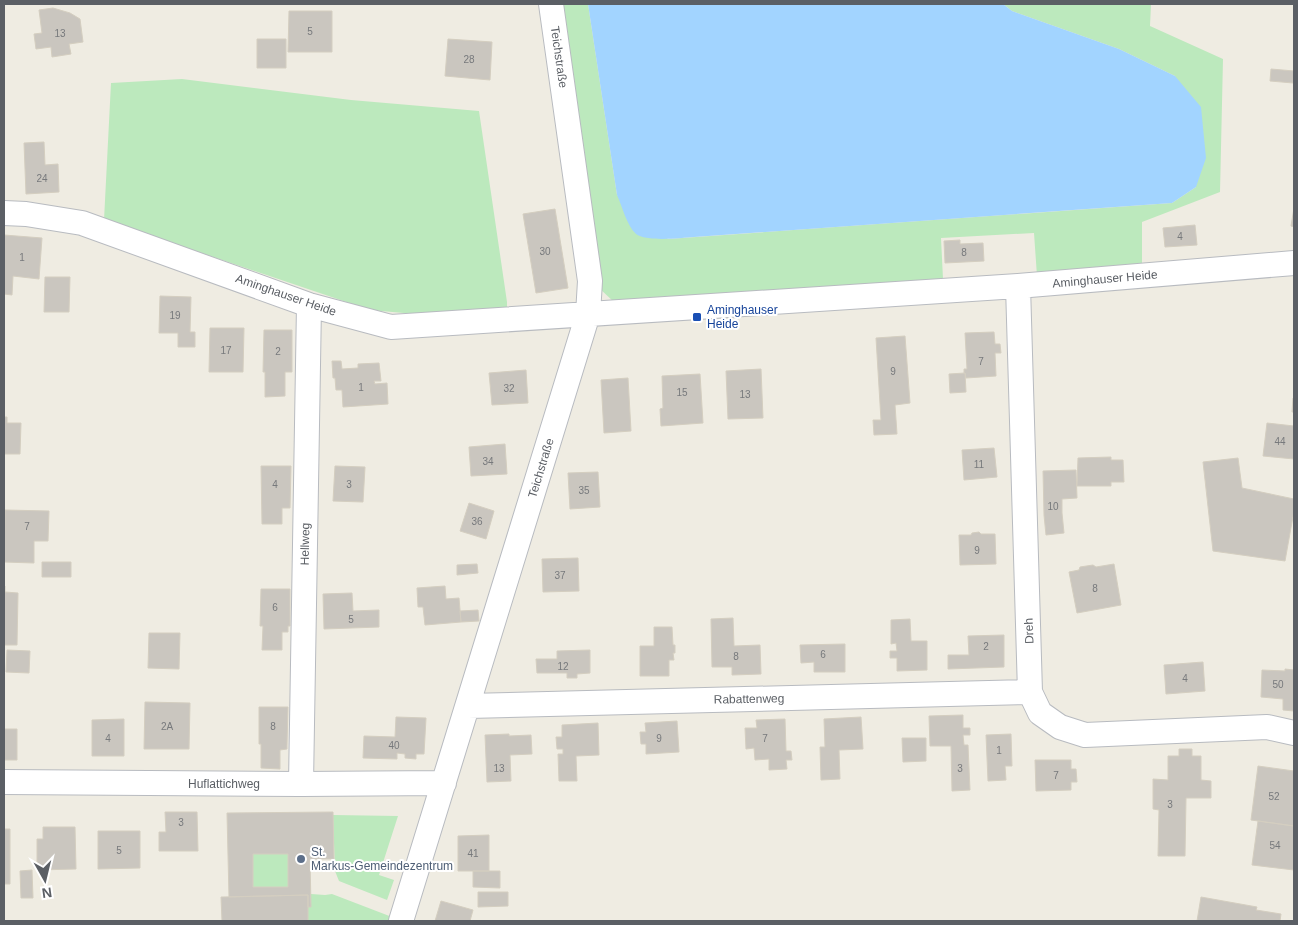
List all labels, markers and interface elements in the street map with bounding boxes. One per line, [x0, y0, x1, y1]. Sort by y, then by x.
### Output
street label: Teichstraße [548, 25, 570, 89]
house number: 5 [307, 26, 313, 37]
house number: 13 [54, 28, 66, 39]
house number: 28 [463, 54, 475, 65]
house number: 24 [36, 173, 48, 184]
house number: 4 [1177, 231, 1183, 242]
house number: 30 [539, 246, 551, 257]
house number: 8 [961, 247, 967, 258]
house number: 1 [19, 252, 25, 263]
street label: Aminghauser Heide [1052, 267, 1158, 291]
street label: Aminghauser Heide [234, 271, 338, 319]
place label: Aminghauser Heide [707, 303, 778, 331]
house number: 19 [169, 310, 181, 321]
marker: Aminghauser Heide [691, 311, 703, 323]
house number: 17 [220, 345, 232, 356]
house number: 2 [275, 346, 281, 357]
house number: 7 [978, 356, 984, 367]
house number: 9 [890, 366, 896, 377]
house number: 1 [358, 382, 364, 393]
house number: 32 [503, 383, 515, 394]
house number: 15 [676, 387, 688, 398]
house number: 13 [739, 389, 751, 400]
street label: Teichstraße [525, 436, 557, 500]
house number: 44 [1274, 436, 1286, 447]
house number: 34 [482, 456, 494, 467]
house number: 11 [974, 459, 985, 470]
house number: 4 [272, 479, 278, 490]
house number: 3 [346, 479, 352, 490]
house number: 35 [578, 485, 590, 496]
house number: 10 [1047, 501, 1059, 512]
house number: 36 [471, 516, 483, 527]
house number: 7 [24, 521, 30, 532]
street label: Hellweg [298, 523, 312, 565]
house number: 9 [974, 545, 980, 556]
house number: 37 [554, 570, 566, 581]
house number: 8 [1092, 583, 1098, 594]
house number: 6 [272, 602, 278, 613]
house number: 5 [348, 614, 354, 625]
street label: Dreh [1022, 618, 1036, 644]
house number: 2 [983, 641, 989, 652]
house number: 6 [820, 649, 826, 660]
house number: 8 [733, 651, 739, 662]
house number: 12 [557, 661, 569, 672]
house number: 4 [1182, 673, 1188, 684]
house number: 50 [1272, 679, 1284, 690]
street label: Rabattenweg [714, 691, 784, 707]
house number: 2A [161, 721, 173, 732]
house number: 8 [270, 721, 276, 732]
house number: 4 [105, 733, 111, 744]
house number: 9 [656, 733, 662, 744]
house number: 7 [762, 733, 768, 744]
house number: 40 [388, 740, 400, 751]
house number: 1 [996, 745, 1002, 756]
house number: 13 [493, 763, 505, 774]
house number: 3 [957, 763, 963, 774]
house number: 7 [1053, 770, 1059, 781]
street label: Huflattichweg [188, 777, 260, 791]
house number: 52 [1268, 791, 1280, 802]
house number: 3 [1167, 799, 1173, 810]
house number: 3 [178, 817, 184, 828]
house number: 54 [1269, 840, 1281, 851]
house number: 5 [116, 845, 122, 856]
place label: St. Markus-Gemeindezentrum [311, 845, 453, 873]
house number: 41 [467, 848, 479, 859]
marker: St. Markus-Gemeindezentrum [295, 853, 307, 865]
north arrow [20, 855, 70, 905]
text: N [41, 884, 53, 902]

